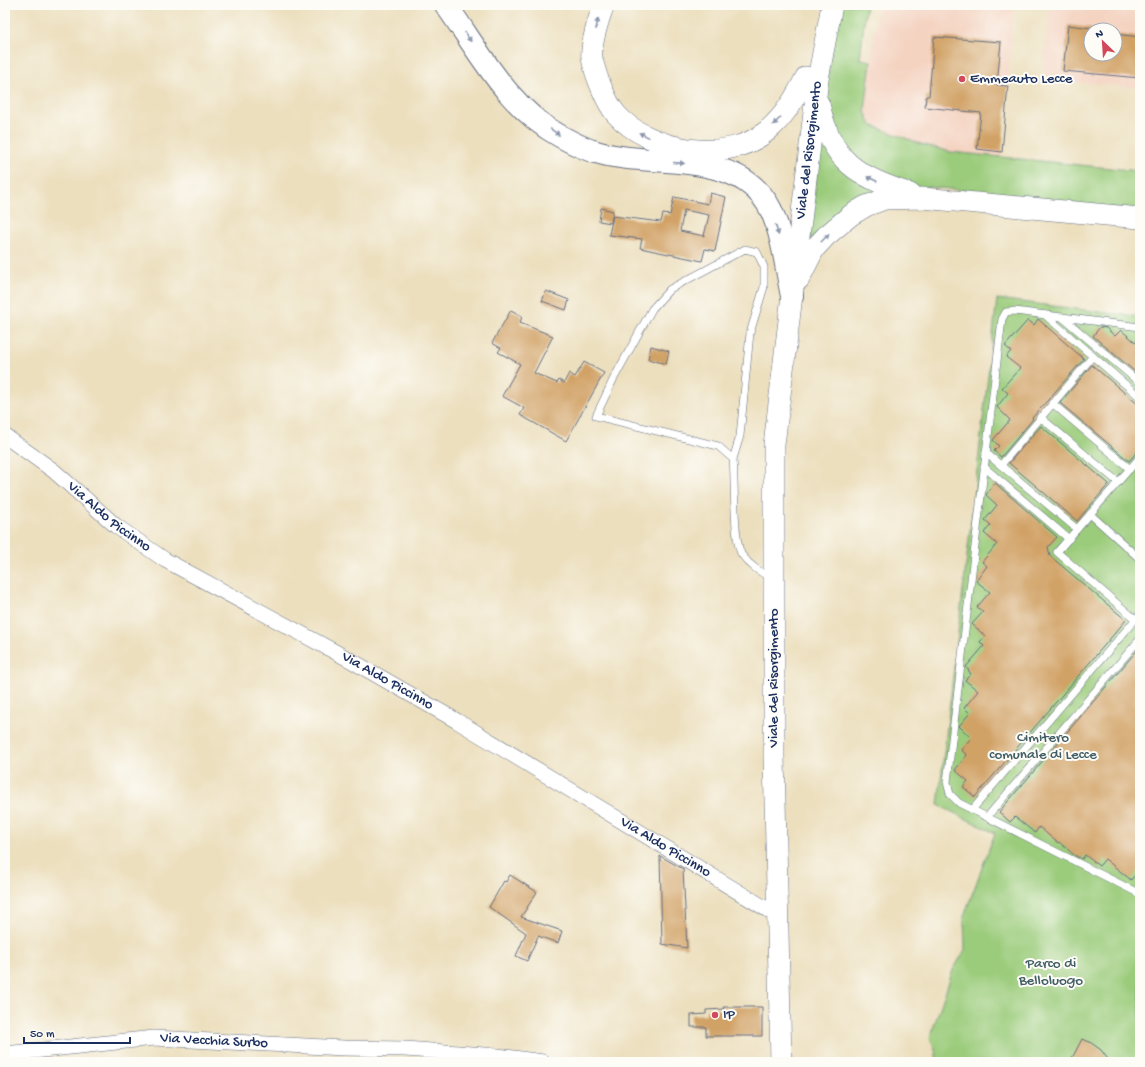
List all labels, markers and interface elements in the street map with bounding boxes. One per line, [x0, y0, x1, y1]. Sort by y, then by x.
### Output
one-way arrow [595, 18, 601, 31]
north arrow [1083, 22, 1123, 62]
text: N [1094, 28, 1105, 42]
one-way arrow [464, 32, 472, 42]
place label: Emmeauto Lecce [970, 70, 1073, 88]
marker: Emmeauto Lecce [957, 74, 967, 84]
street label: Viale del Risorgimento [792, 80, 827, 221]
one-way arrow [772, 116, 782, 126]
one-way arrow [549, 128, 560, 136]
one-way arrow [638, 132, 650, 138]
one-way arrow [673, 160, 685, 166]
one-way arrow [866, 176, 878, 182]
one-way arrow [774, 224, 780, 236]
one-way arrow [820, 233, 830, 243]
street label: Via Aldo Piccinno [62, 477, 154, 557]
street label: Viale del Risorgimento [765, 608, 783, 748]
street label: Via Aldo Piccinno [337, 648, 437, 715]
park label: Cimitero comunale di Lecce [989, 729, 1097, 764]
street label: Via Aldo Piccinno [616, 813, 714, 882]
park label: Parco di Belloluogo [1018, 955, 1083, 990]
place label: IP [723, 1006, 736, 1024]
marker: IP [710, 1010, 720, 1020]
scale bar [24, 1019, 130, 1045]
text: 50 m [30, 1028, 55, 1042]
street label: Via Vecchia Surbo [159, 1029, 269, 1053]

